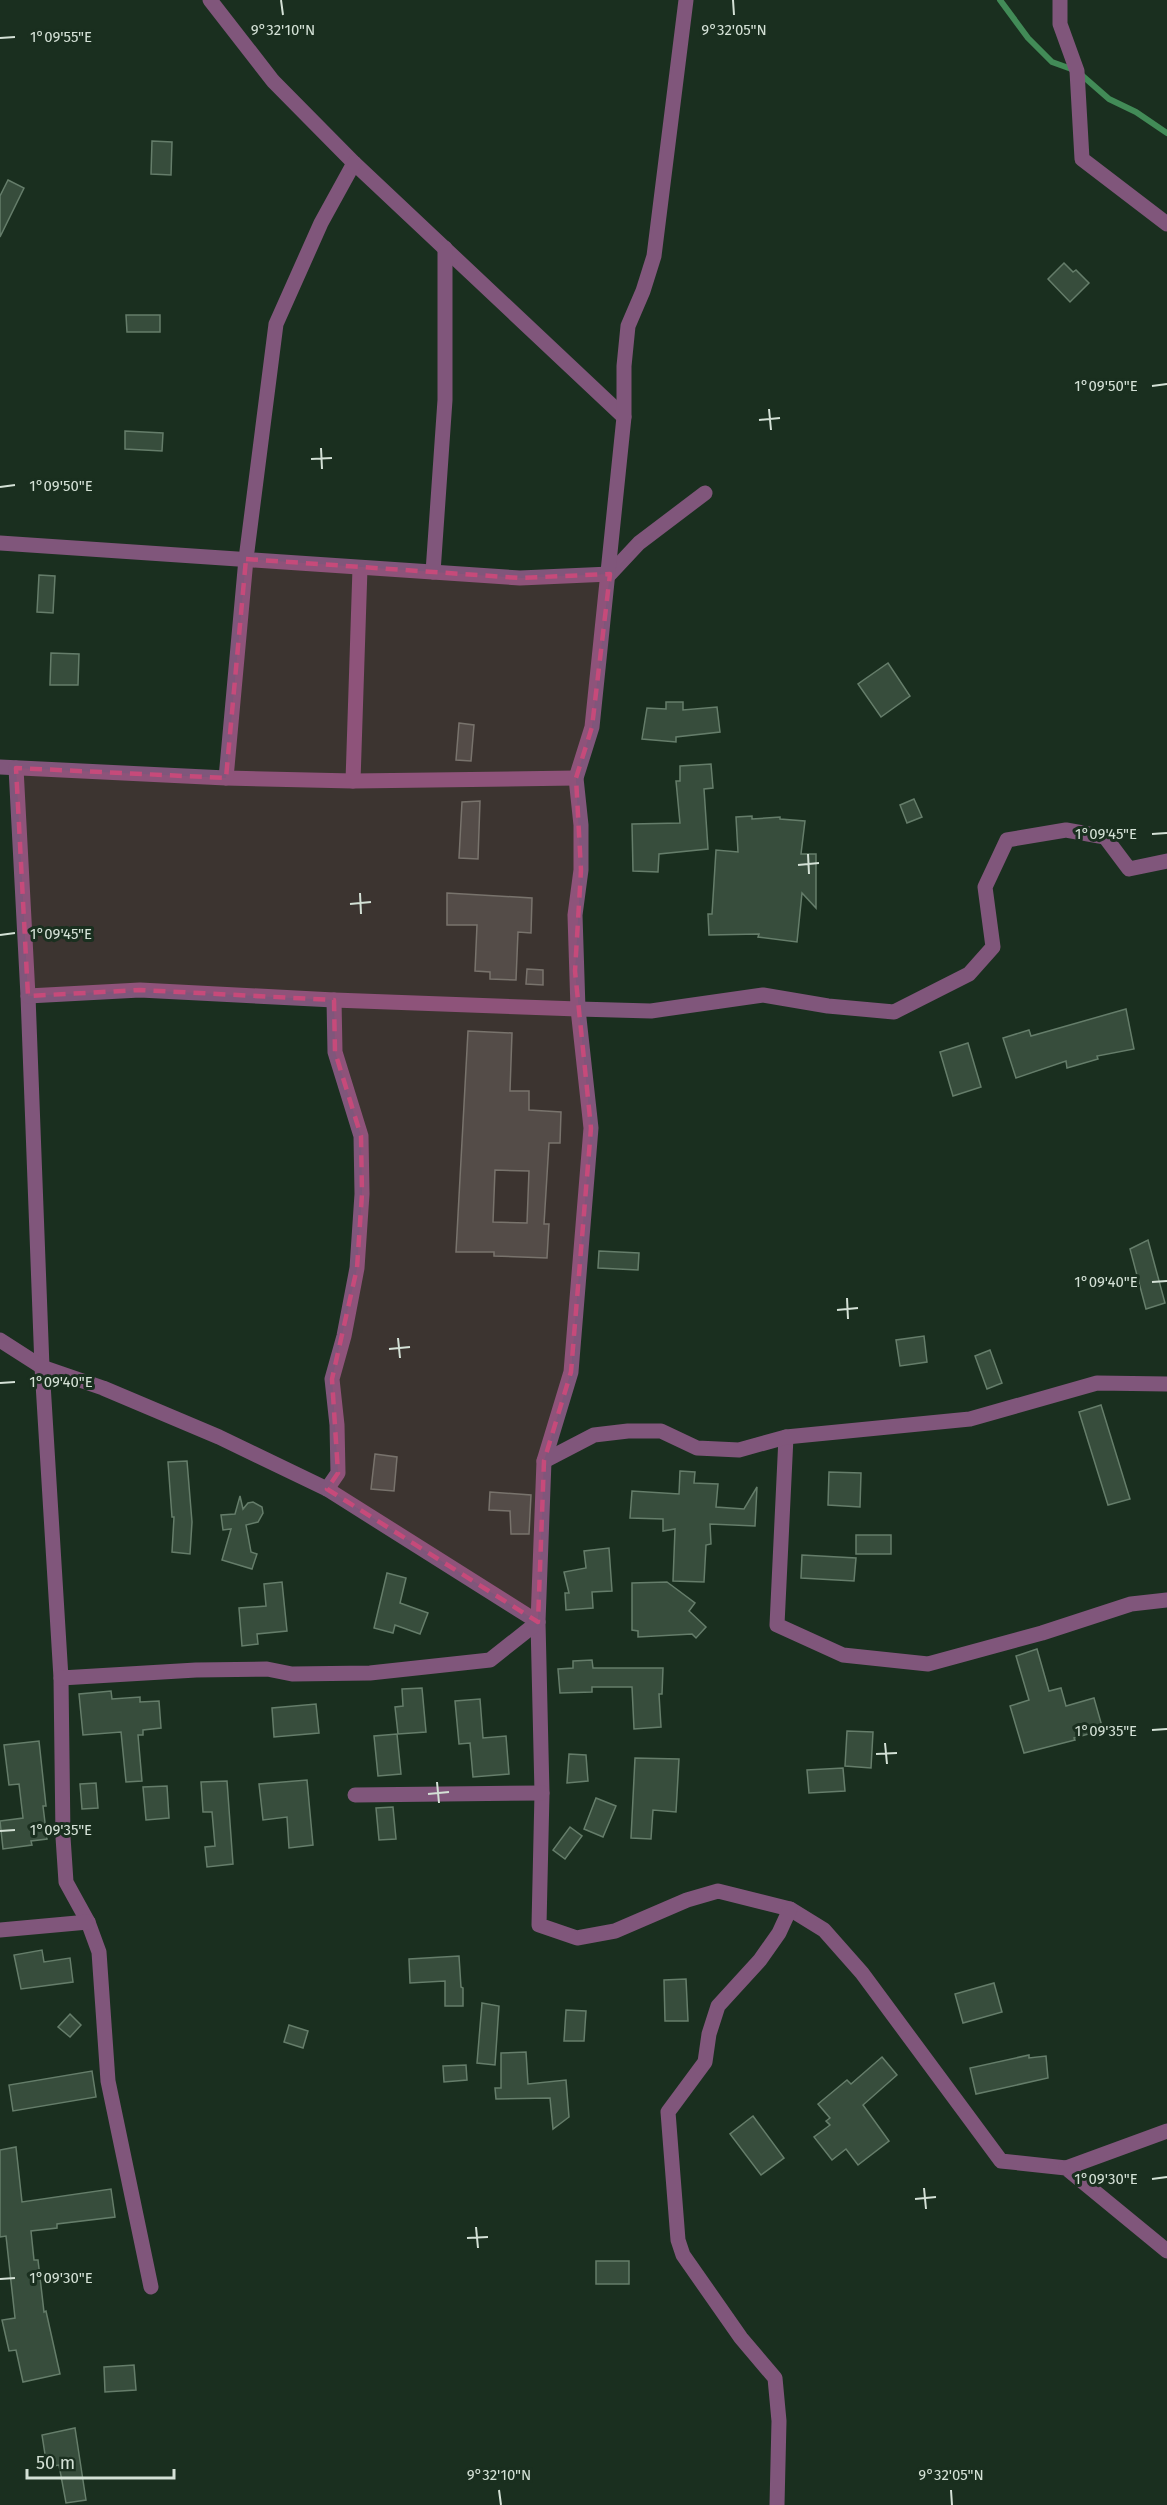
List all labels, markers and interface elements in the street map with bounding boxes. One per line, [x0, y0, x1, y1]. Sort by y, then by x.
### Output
text: 9°32'10"N [251, 21, 315, 39]
text: 9°32'05"N [701, 21, 767, 39]
text: 1°09'55"E [30, 28, 92, 46]
text: 1°09'50"E [1074, 377, 1138, 395]
text: 1°09'50"E [29, 477, 93, 495]
text: 1°09'45"E [1075, 825, 1137, 843]
text: 1°09'45"E [30, 925, 92, 943]
text: 1°09'40"E [1074, 1273, 1138, 1291]
text: 1°09'40"E [29, 1373, 93, 1391]
text: 1°09'35"E [1075, 1722, 1137, 1740]
text: 1°09'35"E [30, 1821, 92, 1839]
text: 1°09'30"E [1074, 2170, 1138, 2188]
text: 1°09'30"E [29, 2269, 93, 2287]
scale bar [27, 2442, 174, 2480]
text: 50 m [36, 2452, 75, 2474]
text: 9°32'10"N [467, 2466, 531, 2484]
text: 9°32'05"N [918, 2466, 984, 2484]

